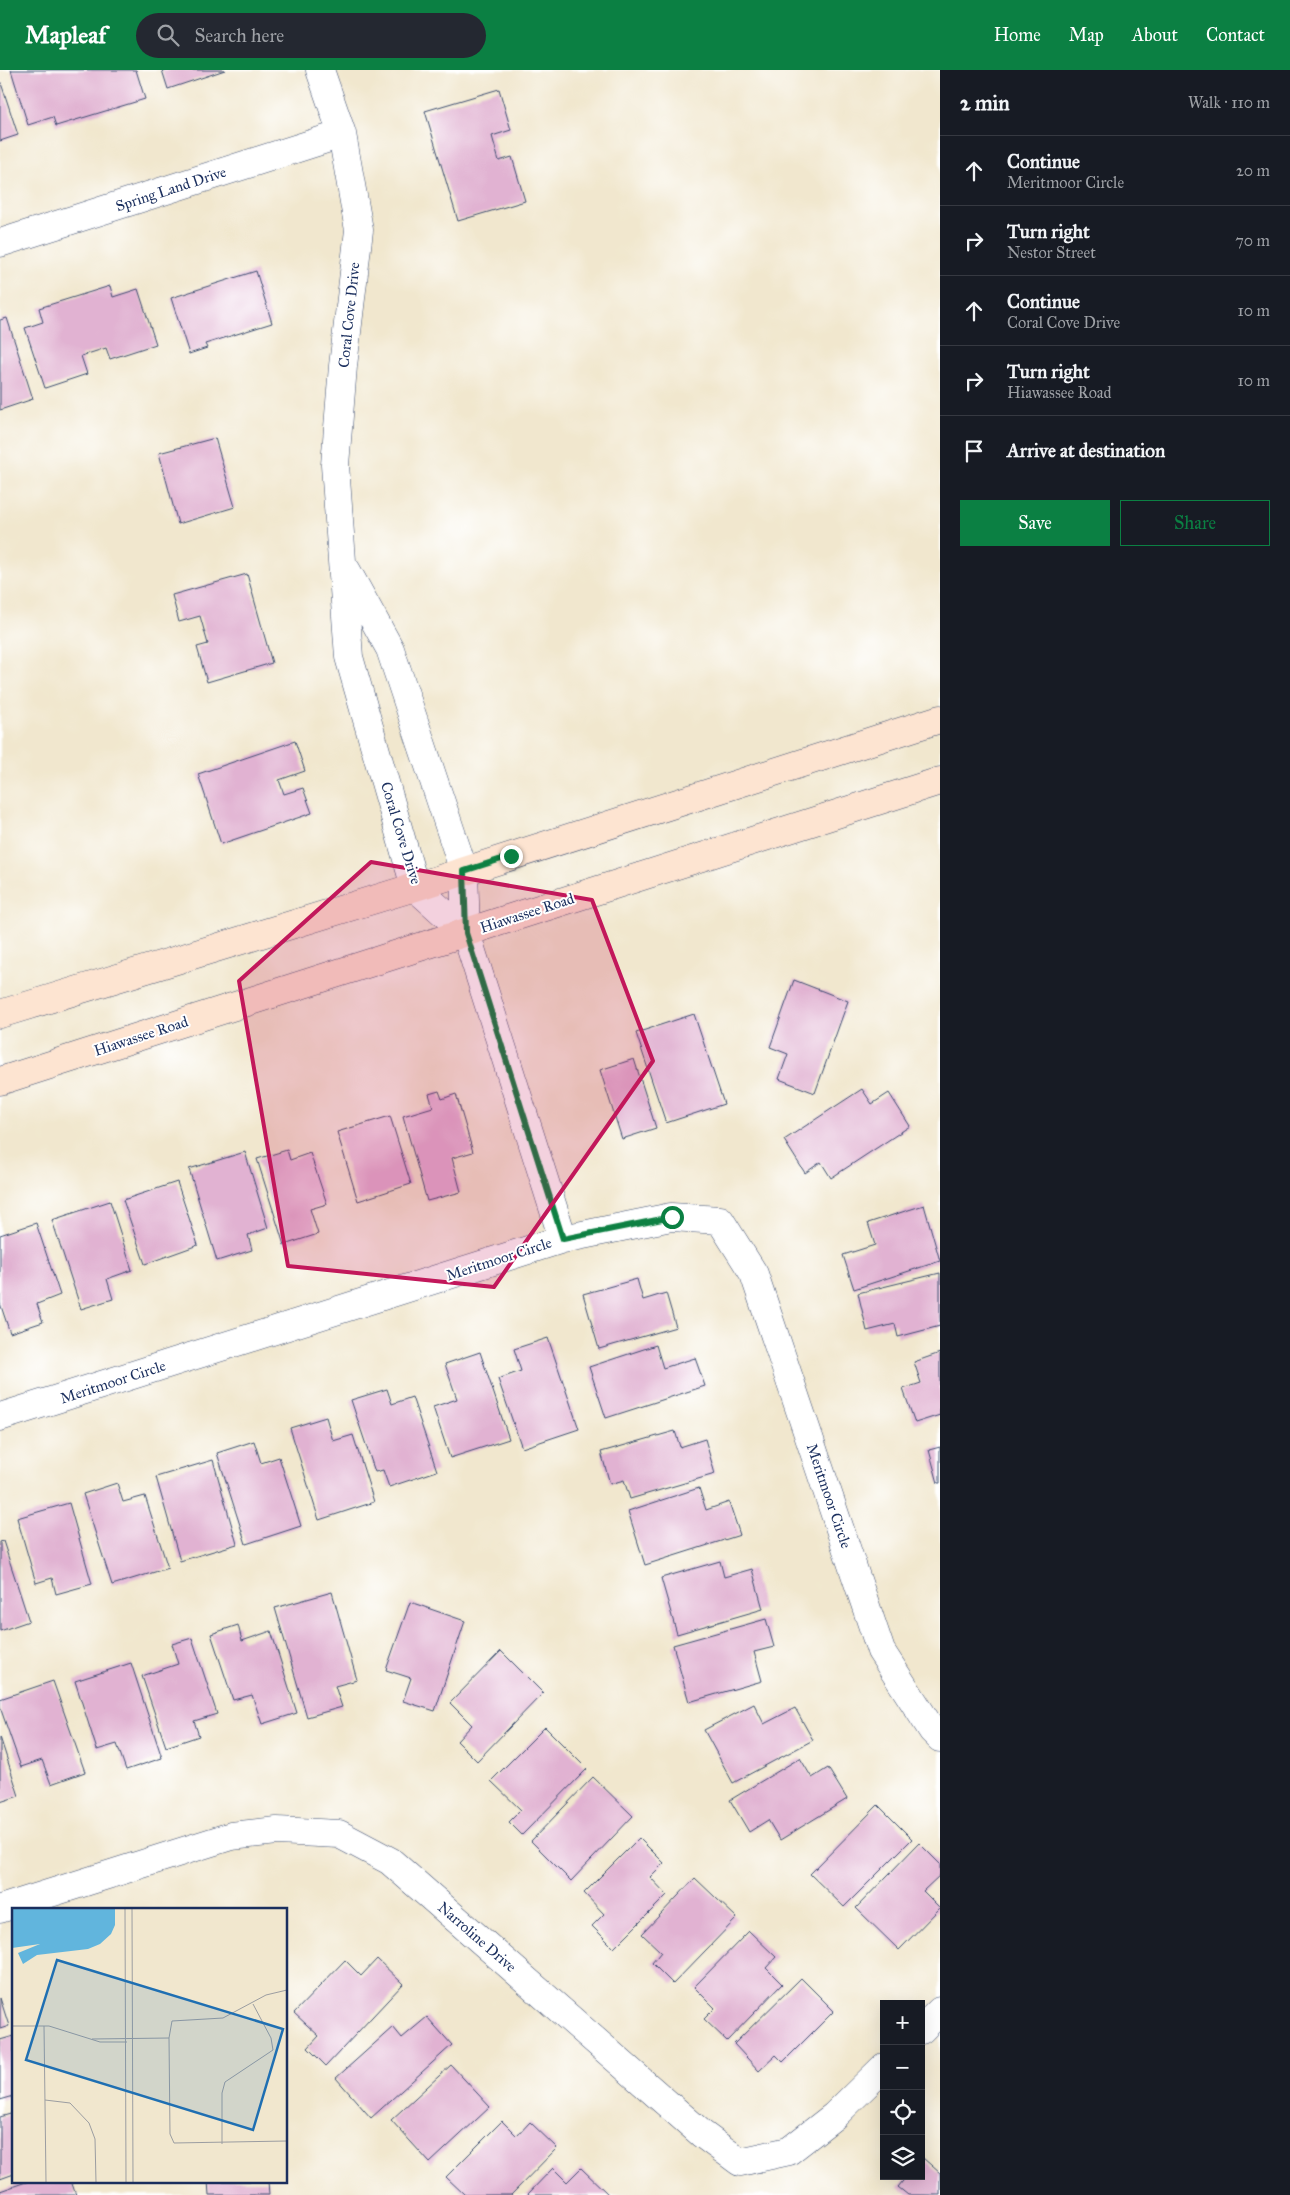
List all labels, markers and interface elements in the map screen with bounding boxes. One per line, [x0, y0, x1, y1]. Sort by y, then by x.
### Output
search box [136, 13, 486, 58]
text: Mapleaf [25, 20, 106, 50]
icon: search [154, 21, 182, 49]
text: Search here [194, 24, 284, 47]
text: Home [994, 24, 1041, 46]
text: Map [1069, 24, 1104, 46]
text: About [1132, 24, 1178, 46]
text: Contact [1206, 24, 1265, 46]
text: 2 min [960, 90, 1010, 116]
text: Walk · 110 m [1188, 93, 1270, 112]
text: Continue [1007, 150, 1080, 173]
icon: ahead [960, 157, 988, 185]
text: 20 m [1236, 161, 1270, 180]
street label: Spring Land Drive [113, 163, 229, 215]
text: Meritmoor Circle [1007, 173, 1124, 192]
text: Turn right [1007, 220, 1090, 243]
icon: right [960, 227, 988, 255]
text: 70 m [1235, 231, 1270, 250]
text: Nestor Street [1007, 243, 1096, 262]
street label: Coral Cove Drive [335, 261, 363, 369]
text: Continue [1007, 290, 1080, 313]
icon: ahead [960, 297, 988, 325]
text: 10 m [1238, 301, 1270, 320]
text: Coral Cove Drive [1007, 313, 1120, 332]
text: Turn right [1007, 360, 1090, 383]
icon: right [960, 367, 988, 395]
text: 10 m [1238, 371, 1270, 390]
text: Hiawassee Road [1007, 383, 1112, 402]
icon: arrive [960, 437, 988, 465]
text: Arrive at destination [1007, 439, 1165, 462]
button: Save [960, 500, 1110, 546]
button: Share [1120, 500, 1270, 546]
street label: Coral Cove Drive [377, 780, 425, 886]
route end [500, 845, 523, 868]
street label: Hiawassee Road [478, 889, 577, 937]
street label: Hiawassee Road [92, 1012, 191, 1060]
route start [661, 1206, 684, 1229]
street label: Meritmoor Circle [444, 1233, 554, 1285]
street label: Meritmoor Circle [58, 1356, 168, 1408]
street label: Meritmoor Circle [803, 1441, 855, 1551]
street label: Narroline Drive [434, 1898, 520, 1976]
inset map [12, 1908, 288, 2182]
map controls [880, 2000, 925, 2180]
button: + [880, 2000, 925, 2045]
button: − [880, 2045, 925, 2090]
button: locate [880, 2090, 925, 2135]
button: layers [880, 2135, 925, 2180]

